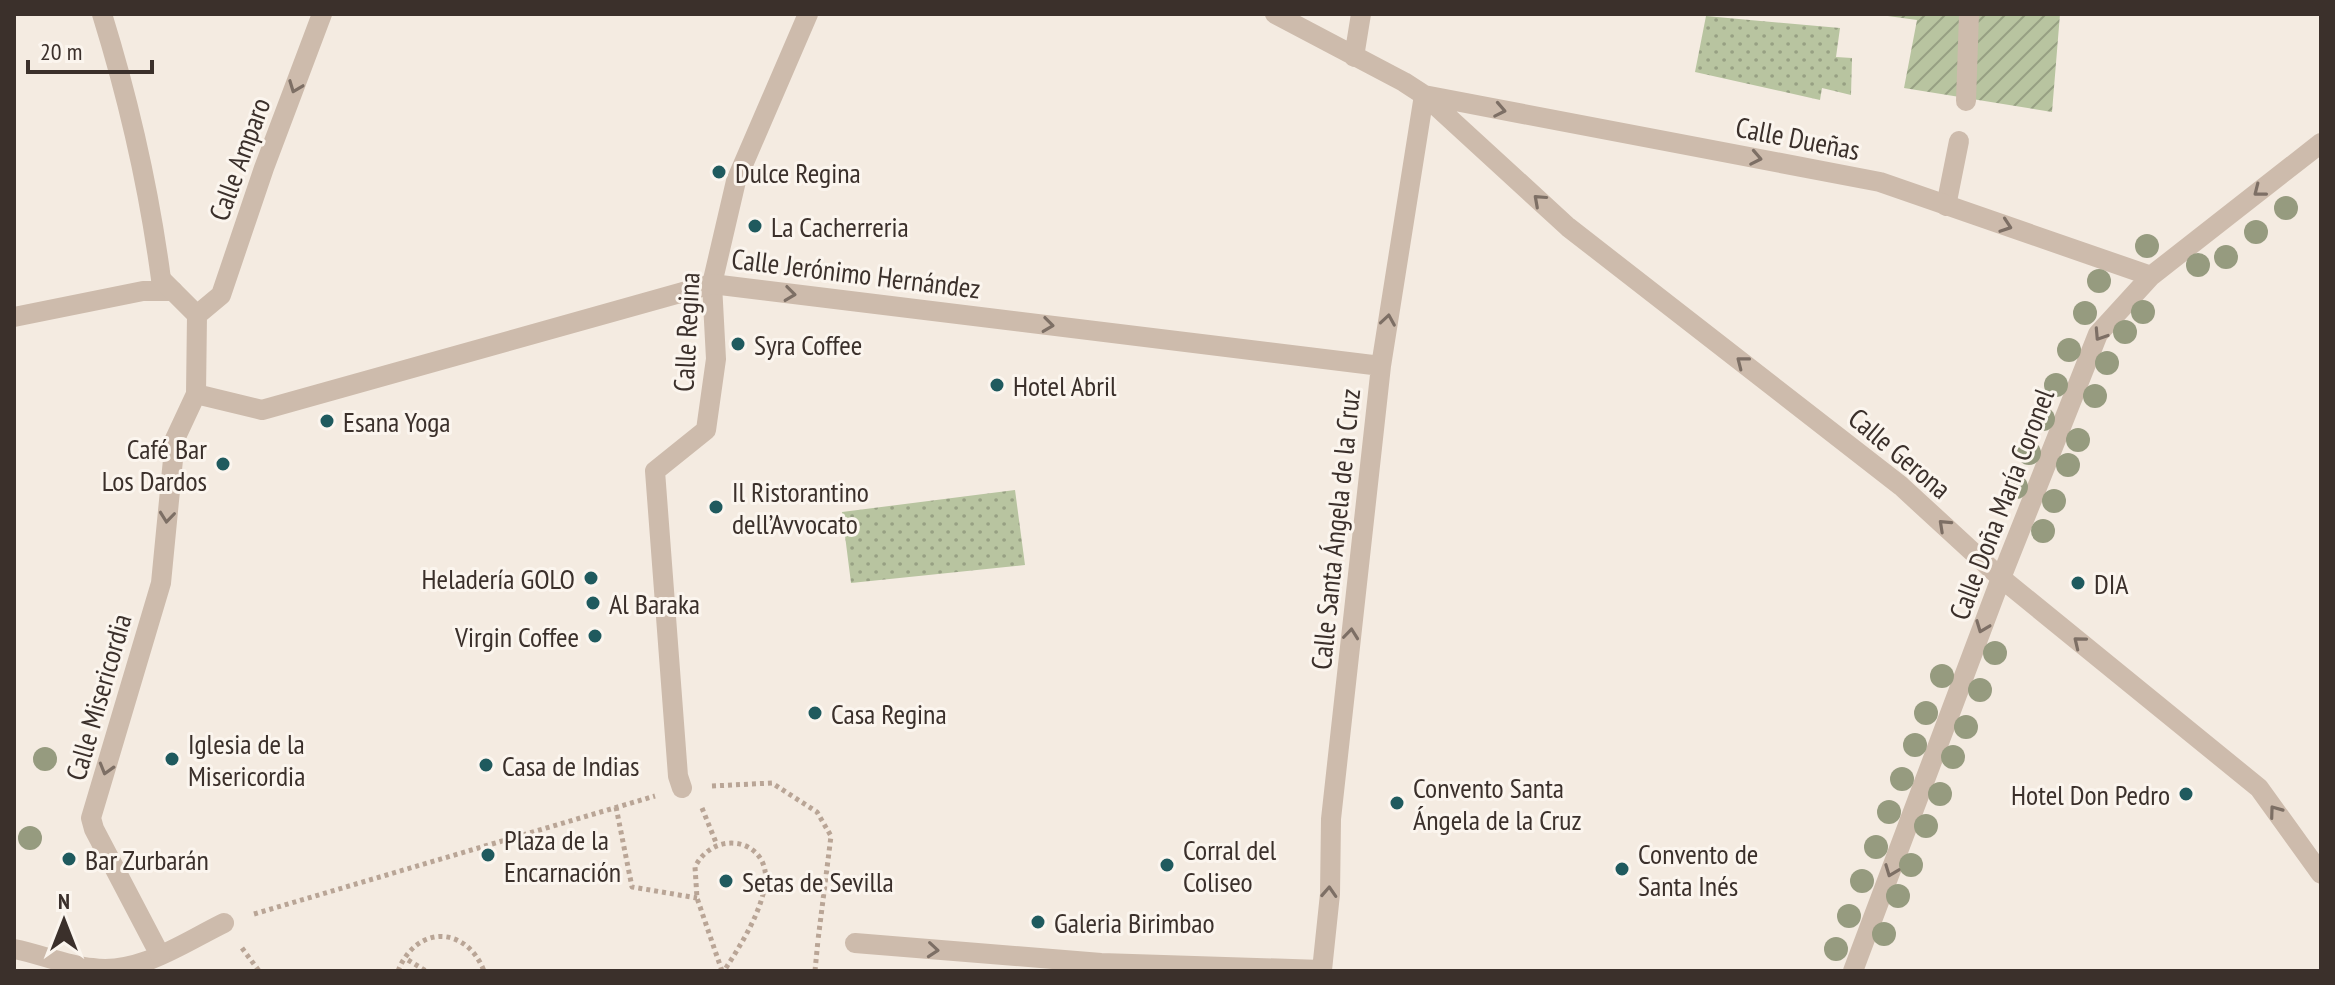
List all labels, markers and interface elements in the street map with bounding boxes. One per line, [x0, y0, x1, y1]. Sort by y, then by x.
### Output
scale bar [28, 24, 152, 74]
text: 20 m [40, 36, 82, 67]
one-way arrow [288, 79, 304, 93]
street label: Calle Amparo [200, 92, 278, 226]
one-way arrow [1494, 100, 1507, 117]
street label: Calle Dueñas [1733, 108, 1863, 168]
one-way arrow [1749, 149, 1763, 166]
place label: Dulce Regina [735, 154, 861, 191]
marker: Dulce Regina [710, 163, 728, 181]
one-way arrow [2254, 182, 2268, 196]
one-way arrow [1533, 195, 1548, 209]
place label: La Cacherreria [771, 208, 909, 245]
marker: La Cacherreria [746, 217, 764, 235]
one-way arrow [1998, 217, 2012, 233]
street label: Calle Jerónimo Hernández [729, 239, 983, 307]
street label: Calle Regina [664, 271, 708, 393]
one-way arrow [784, 285, 797, 302]
one-way arrow [1379, 313, 1396, 327]
one-way arrow [1042, 317, 1055, 334]
place label: Syra Coffee [754, 326, 862, 363]
one-way arrow [2095, 326, 2110, 340]
marker: Syra Coffee [729, 335, 747, 353]
one-way arrow [1736, 357, 1751, 371]
place label: Hotel Abril [1013, 367, 1117, 404]
marker: Hotel Abril [988, 376, 1006, 394]
street label: Calle Doña María Coronel [1940, 383, 2062, 625]
street label: Calle Santa Ángela de la Cruz [1302, 387, 1368, 671]
street label: Calle Gerona [1841, 399, 1959, 507]
place label: Esana Yoga [343, 403, 451, 440]
marker: Esana Yoga [318, 412, 336, 430]
place label: Café Bar Los Dardos [102, 430, 207, 499]
marker: Café Bar Los Dardos [214, 455, 232, 473]
place label: Il Ristorantino dell’Avvocato [732, 473, 869, 542]
marker: Il Ristorantino dell’Avvocato [707, 498, 725, 516]
one-way arrow [159, 511, 176, 524]
one-way arrow [1938, 521, 1953, 535]
place label: Heladería GOLO [422, 560, 575, 597]
place label: DIA [2094, 565, 2129, 602]
marker: Heladería GOLO [582, 569, 600, 587]
marker: DIA [2069, 574, 2087, 592]
place label: Al Baraka [609, 585, 700, 622]
marker: Al Baraka [584, 594, 602, 612]
street label: Calle Misericordia [57, 609, 139, 785]
place label: Virgin Coffee [454, 618, 579, 655]
one-way arrow [1975, 619, 1992, 633]
marker: Virgin Coffee [586, 627, 604, 645]
one-way arrow [1343, 627, 1360, 640]
one-way arrow [2073, 637, 2088, 652]
place label: Casa Regina [831, 695, 947, 732]
marker: Casa Regina [806, 704, 824, 722]
place label: Iglesia de la Misericordia [188, 725, 305, 794]
place label: Casa de Indias [502, 747, 640, 784]
marker: Iglesia de la Misericordia [163, 750, 181, 768]
marker: Casa de Indias [477, 756, 495, 774]
one-way arrow [98, 761, 115, 775]
place label: Convento Santa Ángela de la Cruz [1413, 769, 1582, 838]
place label: Hotel Don Pedro [2011, 776, 2170, 813]
marker: Hotel Don Pedro [2177, 785, 2195, 803]
marker: Convento Santa Ángela de la Cruz [1388, 794, 1406, 812]
one-way arrow [2270, 805, 2285, 819]
place label: Plaza de la Encarnación [504, 821, 621, 890]
place label: Corral del Coliseo [1183, 831, 1277, 900]
place label: Convento de Santa Inés [1638, 835, 1758, 904]
place label: Bar Zurbarán [85, 841, 209, 878]
marker: Plaza de la Encarnación [479, 846, 497, 864]
marker: Bar Zurbarán [60, 850, 78, 868]
marker: Corral del Coliseo [1158, 856, 1176, 874]
marker: Convento de Santa Inés [1613, 860, 1631, 878]
place label: Setas de Sevilla [742, 863, 894, 900]
one-way arrow [1884, 863, 1901, 877]
marker: Setas de Sevilla [717, 872, 735, 890]
north arrow [24, 881, 104, 961]
one-way arrow [1320, 885, 1337, 898]
text: N [58, 887, 70, 915]
place label: Galeria Birimbao [1054, 904, 1215, 941]
marker: Galeria Birimbao [1029, 913, 1047, 931]
one-way arrow [927, 941, 940, 958]

